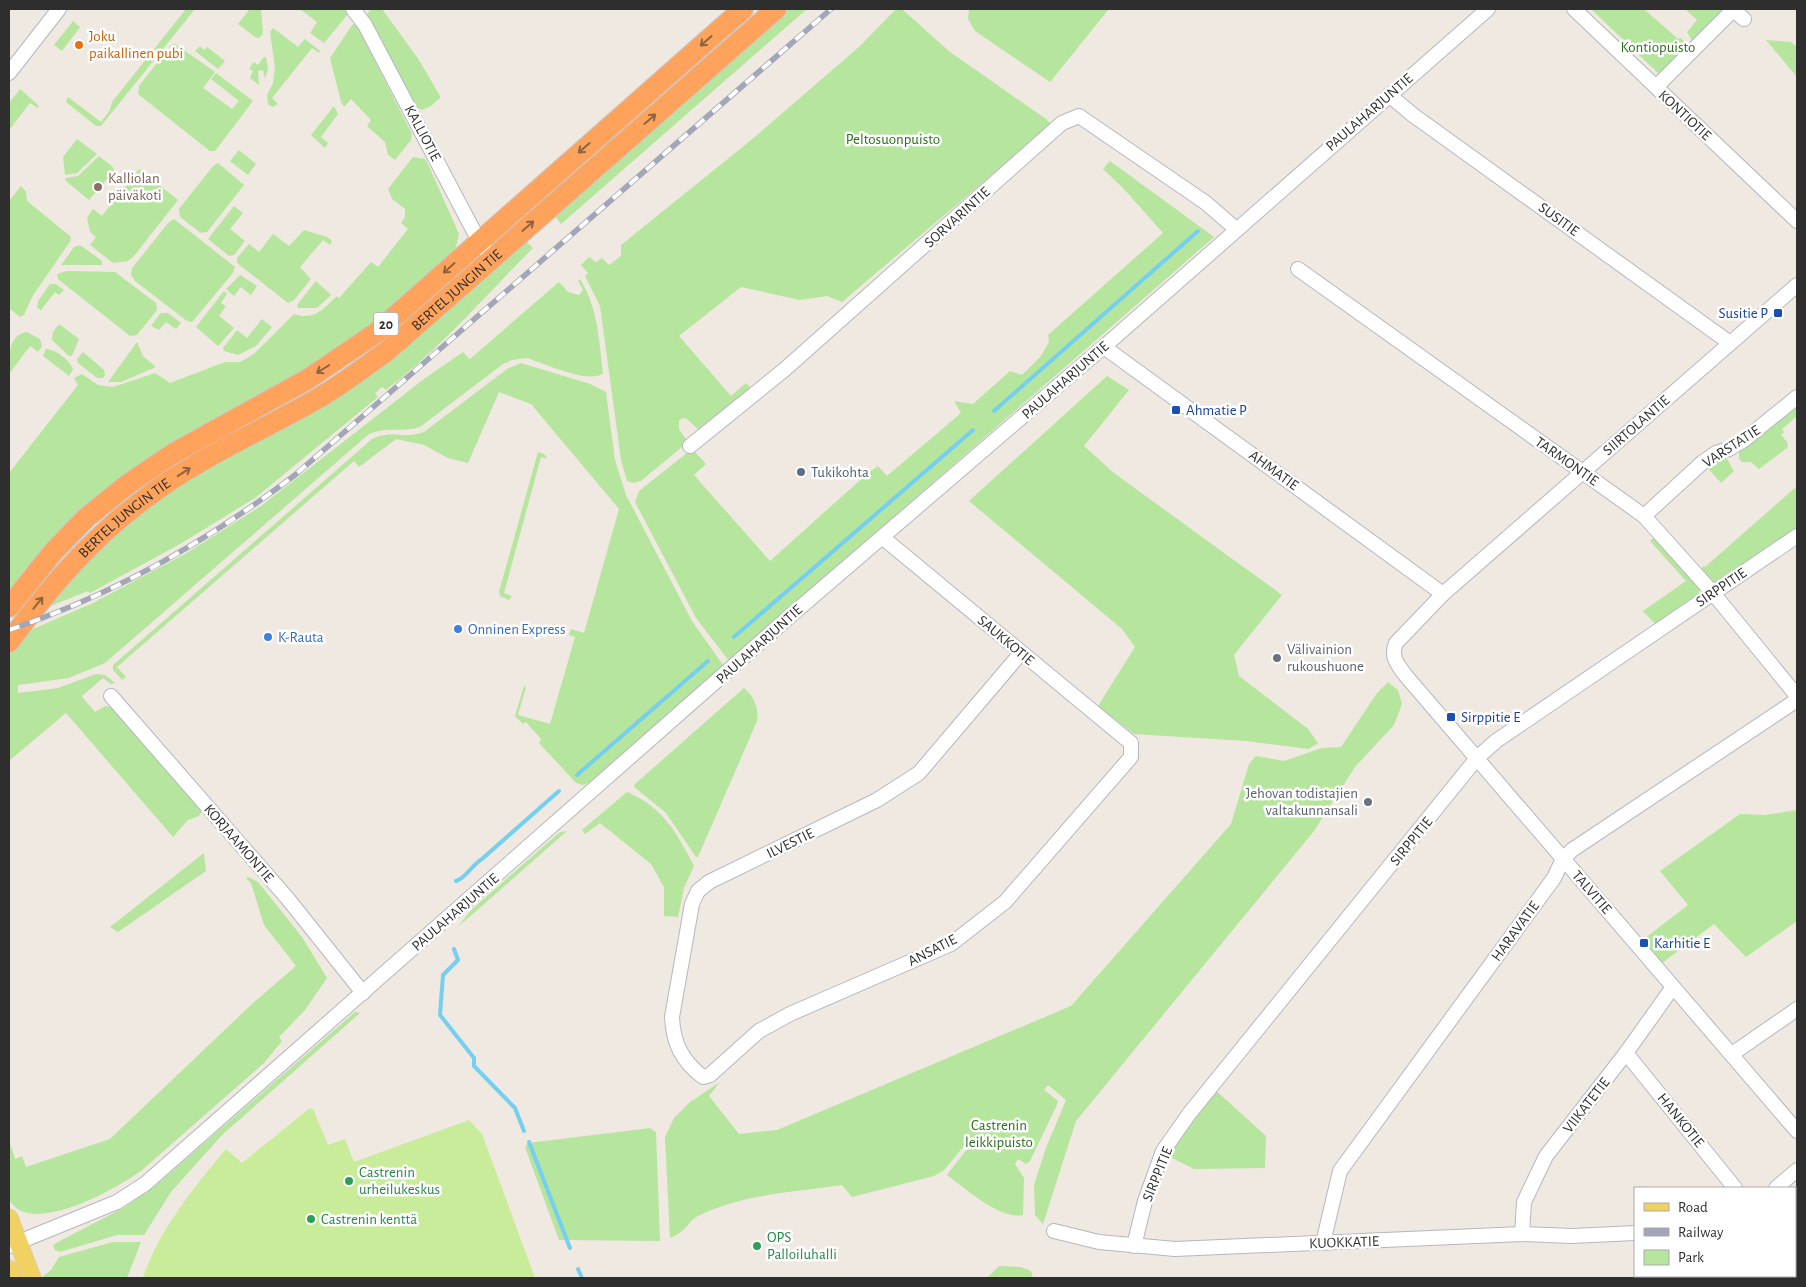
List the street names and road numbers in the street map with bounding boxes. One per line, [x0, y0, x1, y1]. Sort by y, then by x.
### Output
street label: PAULAHARJUNTIE [1323, 71, 1416, 154]
street label: KONTIOTIE [1655, 87, 1714, 143]
street label: KALLIOTIE [402, 103, 443, 164]
street label: SORVARINTIE [922, 184, 993, 251]
street label: SUSITIE [1536, 200, 1582, 239]
street label: BERTEL JUNGIN TIE [409, 247, 505, 334]
road number: 20 [374, 312, 398, 336]
street label: PAULAHARJUNTIE [1019, 339, 1112, 422]
street label: SIIRTOLANTIE [1600, 393, 1672, 458]
street label: VARSTATIE [1700, 422, 1763, 470]
street label: TARMONTIE [1532, 434, 1601, 489]
street label: AHMATIE [1246, 448, 1301, 493]
street label: BERTEL JUNGIN TIE [76, 476, 173, 561]
street label: SIRPPITIE [1693, 565, 1749, 610]
street label: PAULAHARJUNTIE [714, 602, 805, 687]
street label: SAUKKOTIE [975, 613, 1037, 668]
street label: KORJAAMONTIE [201, 802, 276, 885]
street label: SIRPPITIE [1387, 814, 1435, 868]
street label: ILVESTIE [764, 826, 816, 861]
street label: TALVITIE [1569, 868, 1614, 917]
street label: PAULAHARJUNTIE [409, 871, 502, 954]
street label: HARAVATIE [1489, 899, 1542, 964]
street label: ANSATIE [905, 932, 959, 969]
street label: VIIKATETIE [1560, 1075, 1613, 1136]
street label: HANKOTIE [1654, 1091, 1707, 1150]
street label: SIRPPITIE [1140, 1145, 1175, 1204]
street label: KUOKKATIE [1309, 1234, 1379, 1251]

